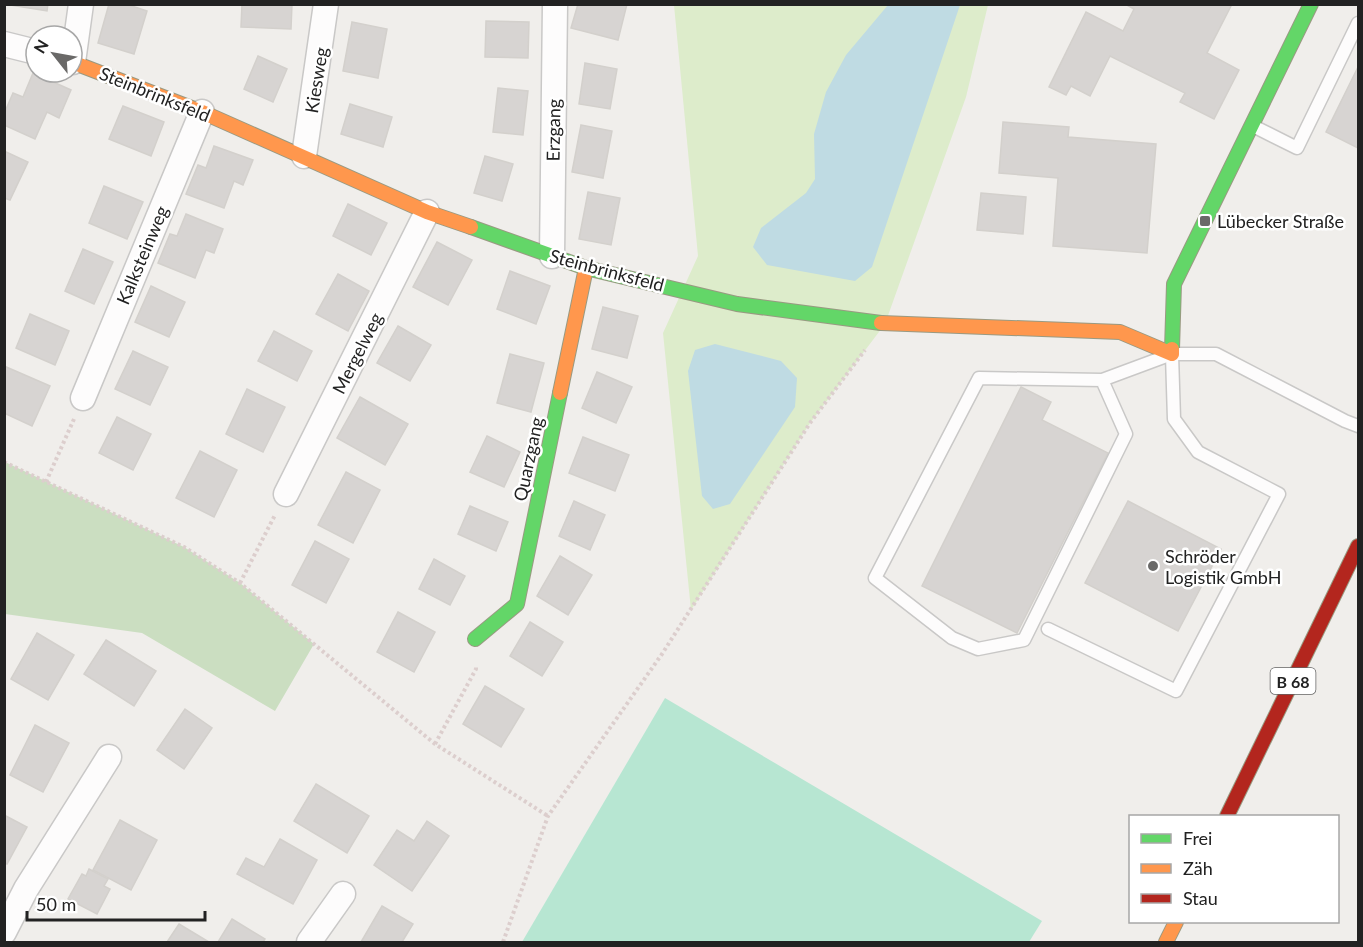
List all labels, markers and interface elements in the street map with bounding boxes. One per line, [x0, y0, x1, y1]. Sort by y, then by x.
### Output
north arrow [24, 24, 84, 84]
text: N [29, 36, 52, 56]
street label: Kiesweg [300, 45, 332, 115]
street label: Steinbrinksfeld [96, 62, 214, 126]
street label: Erzgang [541, 99, 565, 161]
street label: Kalksteinweg [111, 202, 173, 308]
place label: Lübecker Straße [1217, 210, 1344, 232]
marker: Lübecker Straße [1198, 214, 1212, 228]
street label: Steinbrinksfeld [547, 244, 667, 296]
street label: Mergelweg [327, 309, 387, 397]
street label: Quarzgang [508, 415, 548, 503]
place label: Schröder Logistik GmbH [1165, 545, 1281, 588]
marker: Schröder Logistik GmbH [1146, 559, 1160, 573]
road number: B 68 [1270, 668, 1316, 694]
legend [1129, 815, 1339, 923]
text: Frei [1183, 827, 1212, 849]
text: Zäh [1183, 857, 1213, 879]
scale bar [27, 884, 206, 922]
text: Stau [1183, 887, 1218, 909]
text: 50 m [36, 893, 76, 915]

